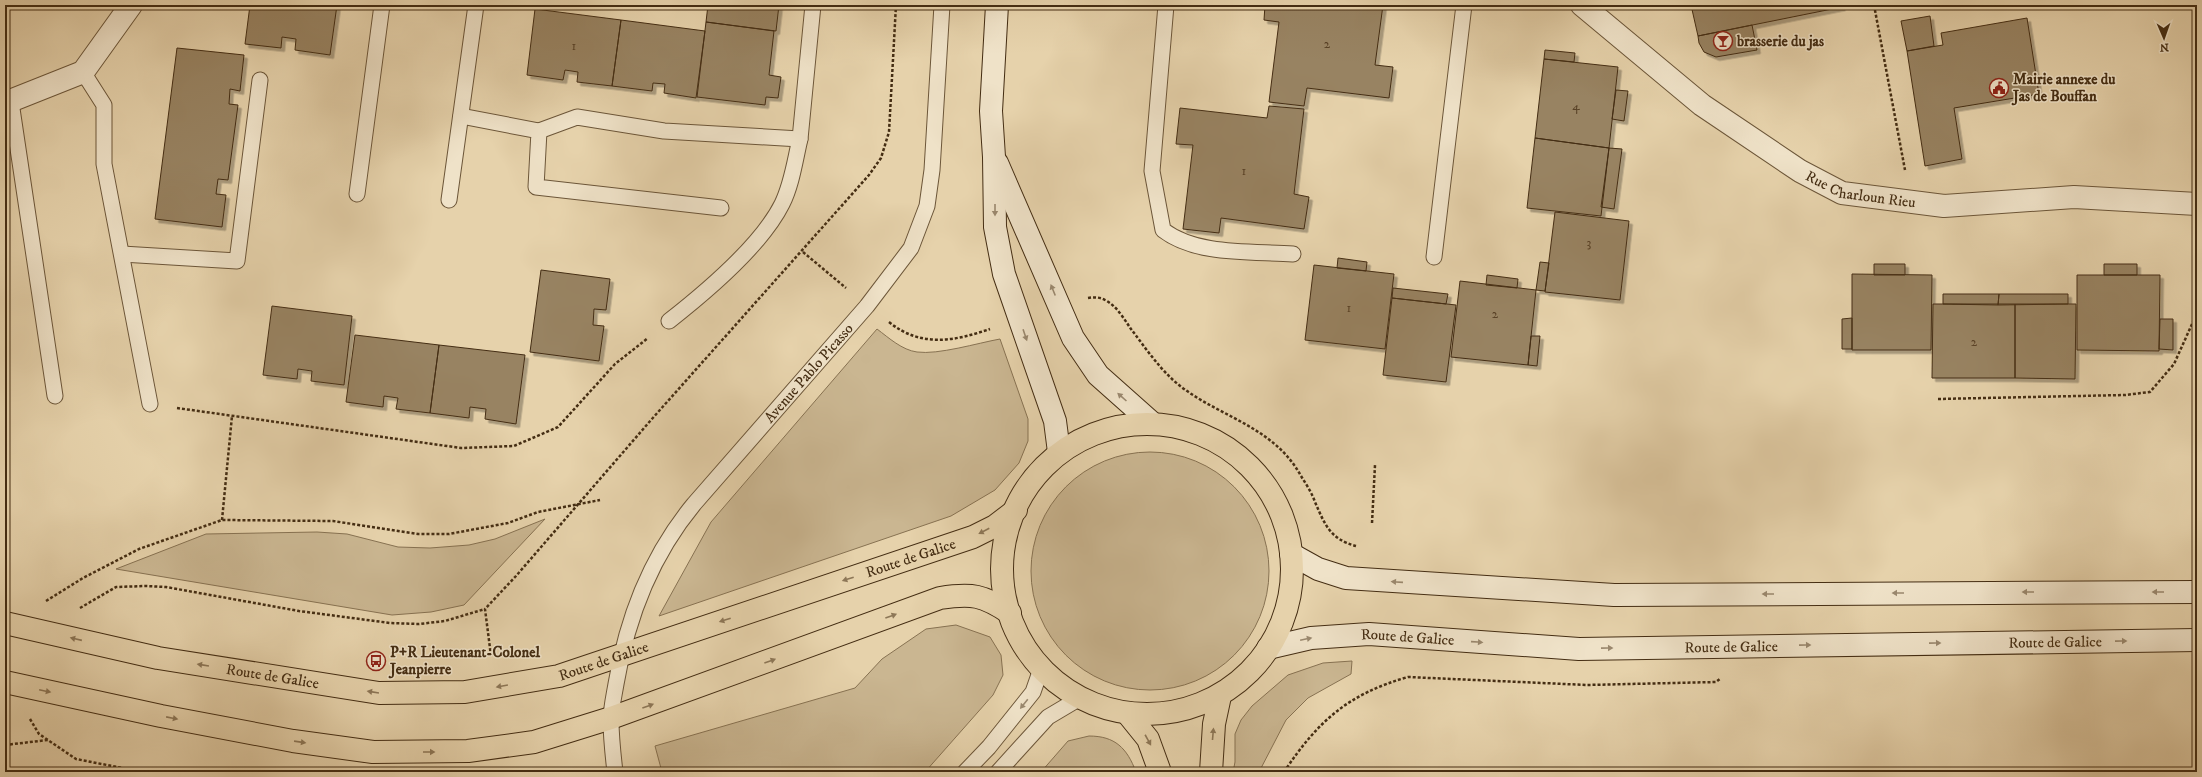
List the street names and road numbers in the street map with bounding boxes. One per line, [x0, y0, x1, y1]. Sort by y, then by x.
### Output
street label: Rue Charloun Rieu [1802, 167, 1917, 212]
street label: Avenue Pablo Picasso [760, 319, 858, 427]
street label: Route de Galice [863, 535, 958, 582]
street label: Route de Galice [1360, 625, 1455, 650]
street label: Route de Galice [2008, 632, 2102, 653]
street label: Route de Galice [1684, 637, 1778, 657]
street label: Route de Galice [556, 638, 651, 685]
street label: Route de Galice [225, 660, 320, 693]

